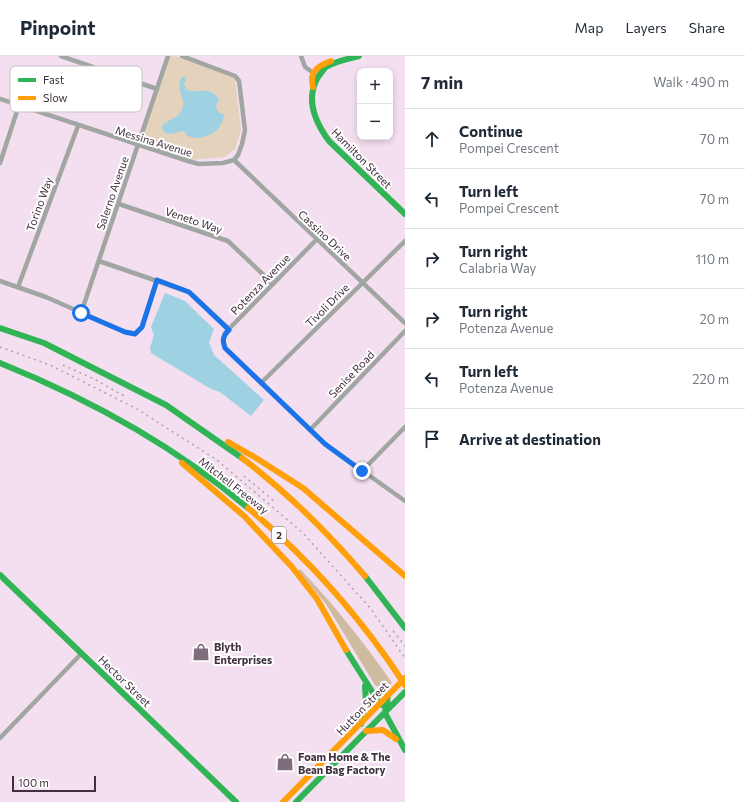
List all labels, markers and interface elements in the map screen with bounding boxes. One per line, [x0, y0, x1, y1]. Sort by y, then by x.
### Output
text: Pinpoint [20, 16, 96, 39]
text: Map [575, 19, 603, 36]
text: Layers [625, 19, 667, 36]
text: Share [689, 19, 725, 36]
legend [10, 66, 142, 112]
map controls [357, 68, 393, 140]
button: + [357, 68, 393, 104]
text: 7 min [421, 72, 463, 93]
text: Fast [43, 73, 65, 86]
text: Walk · 490 m [653, 74, 729, 90]
text: Slow [43, 91, 68, 104]
button: − [357, 104, 393, 140]
text: Continue [459, 122, 523, 140]
street label: Messina Avenue [114, 123, 194, 159]
street label: Hamilton Street [329, 125, 395, 191]
icon: ahead [421, 128, 443, 150]
text: 70 m [700, 131, 729, 147]
text: Pompei Crescent [459, 140, 559, 156]
street label: Salerno Avenue [93, 154, 131, 231]
street label: Torino Way [23, 175, 55, 233]
text: Turn left [459, 182, 518, 200]
icon: left [421, 188, 443, 210]
text: 70 m [700, 191, 729, 207]
text: Pompei Crescent [459, 200, 559, 216]
street label: Veneto Way [164, 204, 225, 236]
street label: Cassino Drive [296, 207, 354, 263]
text: Turn right [459, 242, 528, 260]
icon: right [421, 248, 443, 270]
street label: Potenza Avenue [228, 251, 293, 317]
text: 110 m [696, 251, 729, 267]
text: Calabria Way [459, 260, 536, 276]
street label: Tivoli Drive [303, 280, 352, 329]
text: Turn right [459, 302, 528, 320]
route start [72, 304, 90, 322]
icon: right [421, 308, 443, 330]
text: 20 m [700, 311, 729, 327]
text: Potenza Avenue [459, 320, 553, 336]
street label: Senise Road [325, 348, 377, 400]
text: Turn left [459, 362, 518, 380]
icon: left [421, 368, 443, 390]
text: 220 m [692, 371, 729, 387]
text: Potenza Avenue [459, 380, 553, 396]
icon: arrive [421, 428, 443, 450]
text: Arrive at destination [459, 430, 601, 448]
street label: Mitchell Freeway [197, 454, 272, 516]
route end [353, 462, 371, 480]
road number: 2 [272, 527, 286, 543]
place label: Blyth Enterprises [214, 640, 272, 666]
shop icon: Blyth Enterprises [191, 642, 211, 662]
street label: Hector Street [96, 653, 154, 710]
street label: Hutton Street [333, 678, 391, 737]
place label: Foam Home & The Bean Bag Factory [298, 750, 391, 776]
shop icon: Foam Home & The Bean Bag Factory [275, 752, 295, 772]
scale bar [12, 774, 96, 793]
text: 100 m [18, 776, 49, 789]

